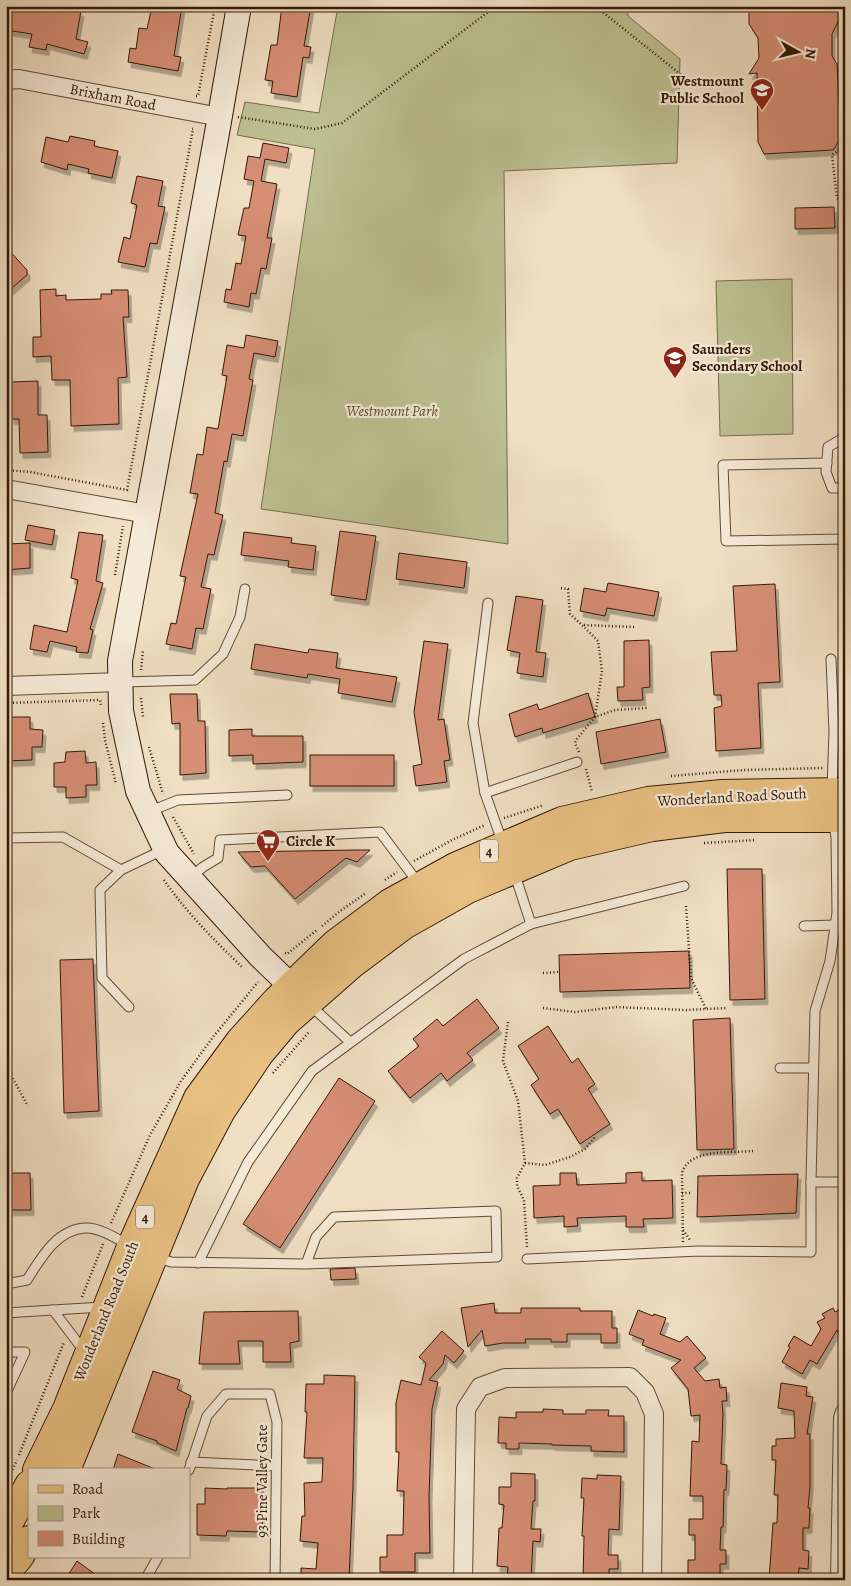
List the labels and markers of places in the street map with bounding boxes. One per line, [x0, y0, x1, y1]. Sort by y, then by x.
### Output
place label: Westmount Public School [660, 71, 744, 108]
school or university icon: Westmount Public School [749, 77, 775, 111]
place label: Saunders Secondary School [692, 339, 802, 376]
school or university icon: Saunders Secondary School [662, 345, 688, 379]
supermarket icon: Circle K [255, 828, 281, 862]
place label: Circle K [286, 831, 335, 851]

